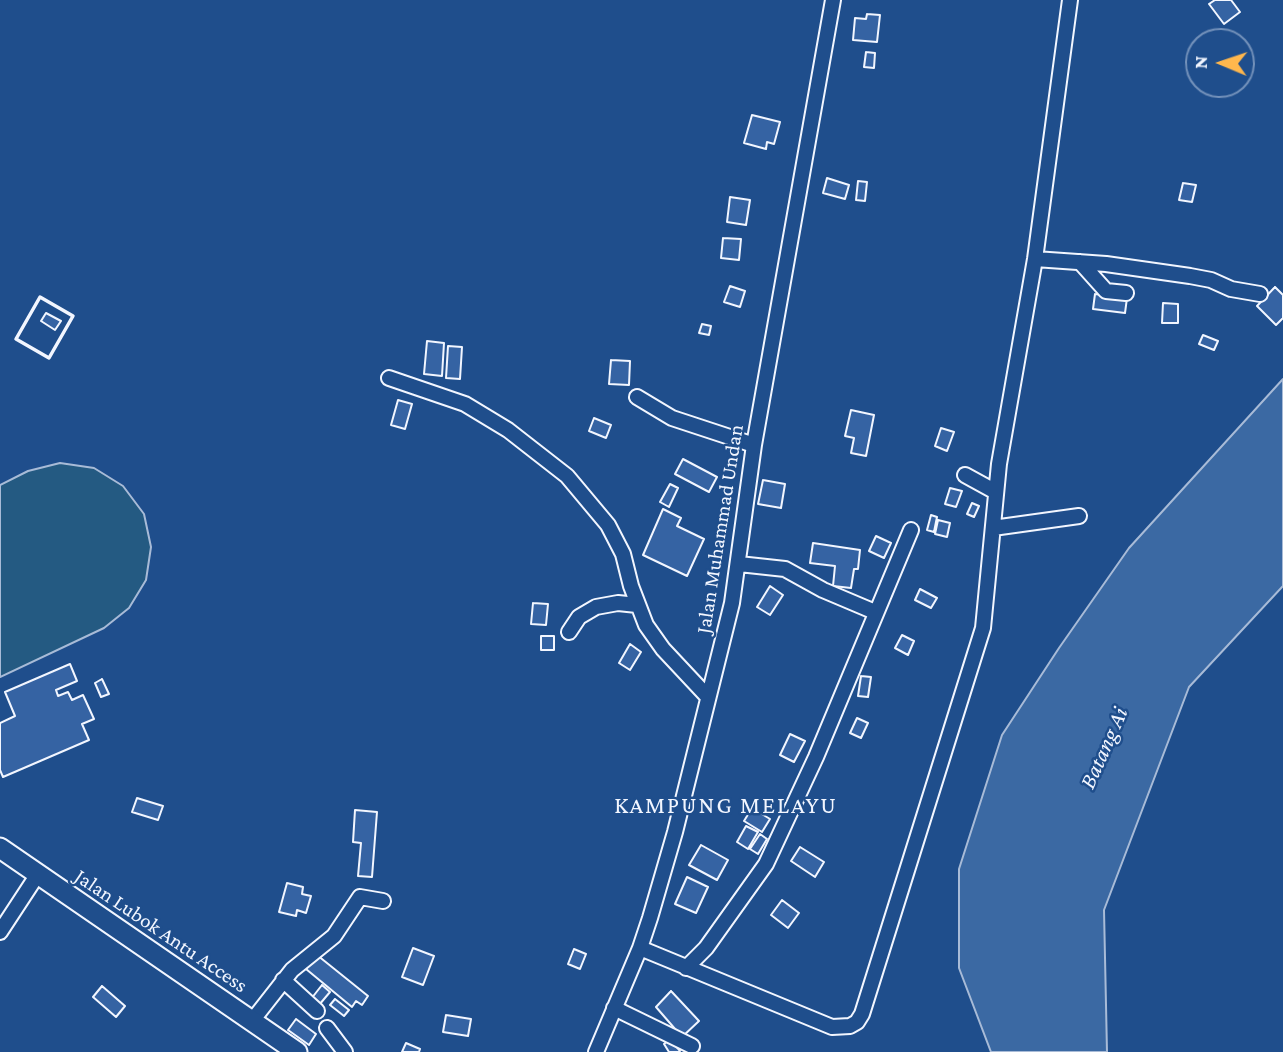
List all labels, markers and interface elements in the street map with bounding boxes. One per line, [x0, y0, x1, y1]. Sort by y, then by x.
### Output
north arrow [1185, 28, 1255, 98]
text: N [1190, 55, 1211, 69]
street label: Jalan Muhammad Undan [691, 423, 749, 635]
water label: Batang Ai [1074, 703, 1134, 793]
district label: KAMPUNG MELAYU [616, 792, 836, 820]
street label: Jalan Lubok Antu Access [70, 864, 252, 998]

